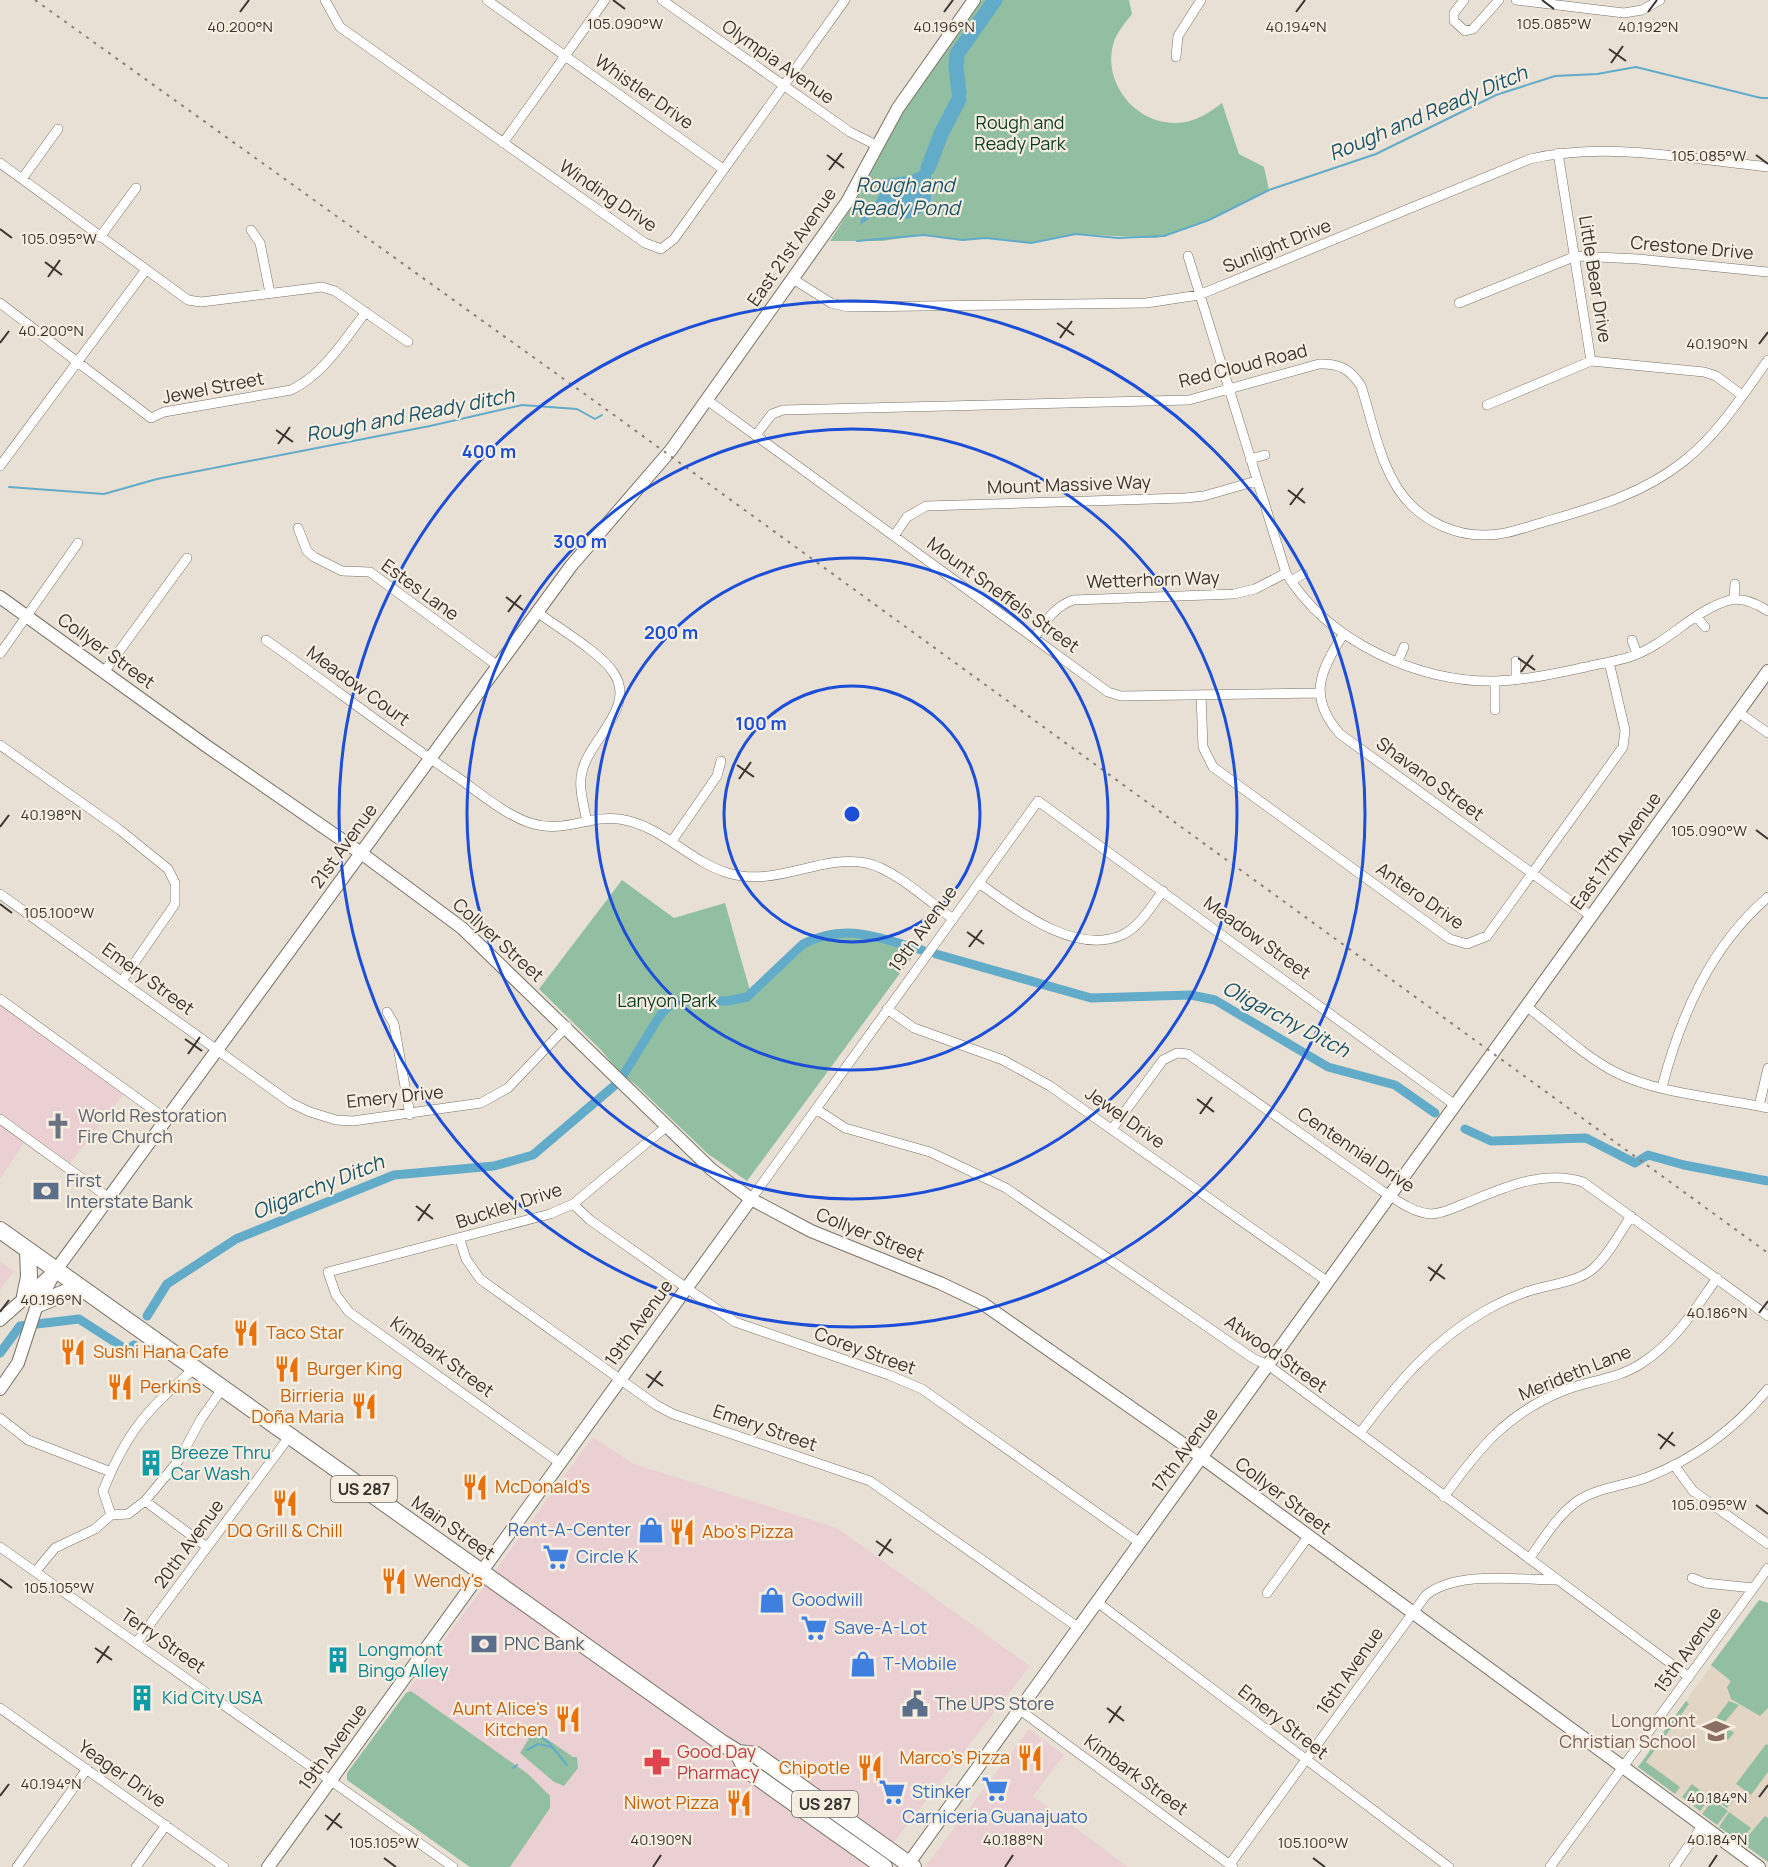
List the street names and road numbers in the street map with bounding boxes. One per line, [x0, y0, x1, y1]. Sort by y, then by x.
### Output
street label: Olympia Avenue [718, 13, 840, 109]
street label: Whistler Drive [590, 48, 699, 134]
street label: Winding Drive [555, 154, 662, 237]
street label: East 21st Avenue [741, 182, 841, 311]
street label: Sunlight Drive [1219, 212, 1334, 278]
street label: Little Bear Drive [1574, 213, 1618, 344]
street label: Crestone Drive [1630, 230, 1755, 264]
street label: Red Cloud Road [1176, 337, 1309, 393]
street label: Jewel Street [160, 365, 266, 409]
street label: Mount Massive Way [987, 469, 1152, 499]
street label: Mount Sneffels Street [923, 531, 1084, 658]
street label: Estes Lane [377, 553, 464, 625]
street label: Wetterhorn Way [1086, 565, 1221, 593]
street label: Collyer Street [53, 607, 160, 694]
street label: Meadow Court [302, 640, 415, 731]
street label: Shavano Street [1372, 731, 1489, 825]
street label: East 17th Avenue [1564, 787, 1666, 914]
street label: 21st Avenue [304, 798, 382, 893]
street label: Antero Drive [1372, 856, 1469, 934]
street label: 19th Avenue [883, 880, 962, 976]
street label: Meadow Street [1199, 890, 1316, 984]
street label: Collyer Street [448, 892, 549, 986]
street label: Emery Street [98, 937, 199, 1020]
street label: Emery Drive [345, 1079, 445, 1113]
street label: Jewel Drive [1081, 1081, 1170, 1154]
street label: Centennial Drive [1293, 1101, 1420, 1197]
street label: Buckley Drive [453, 1177, 565, 1234]
street label: Collyer Street [813, 1201, 928, 1267]
street label: 19th Avenue [599, 1274, 678, 1370]
street label: Atwood Street [1220, 1309, 1333, 1397]
street label: Kimbark Street [386, 1310, 499, 1402]
street label: Corey Street [811, 1321, 919, 1379]
street label: Merideth Lane [1515, 1339, 1634, 1406]
street label: Emery Street [710, 1398, 820, 1456]
street label: 17th Avenue [1145, 1402, 1223, 1497]
street label: Collyer Street [1231, 1451, 1337, 1539]
road number: US 287 [331, 1476, 397, 1502]
street label: Main Street [407, 1490, 500, 1565]
street label: 20th Avenue [148, 1494, 229, 1593]
street label: Terry Street [116, 1602, 211, 1678]
street label: 15th Avenue [1648, 1602, 1726, 1697]
street label: 16th Avenue [1310, 1622, 1388, 1719]
street label: Emery Street [1234, 1678, 1334, 1764]
street label: 19th Avenue [293, 1698, 372, 1794]
street label: Kimbark Street [1080, 1728, 1193, 1820]
street label: Yeager Drive [74, 1734, 171, 1812]
road number: US 287 [792, 1791, 858, 1817]

